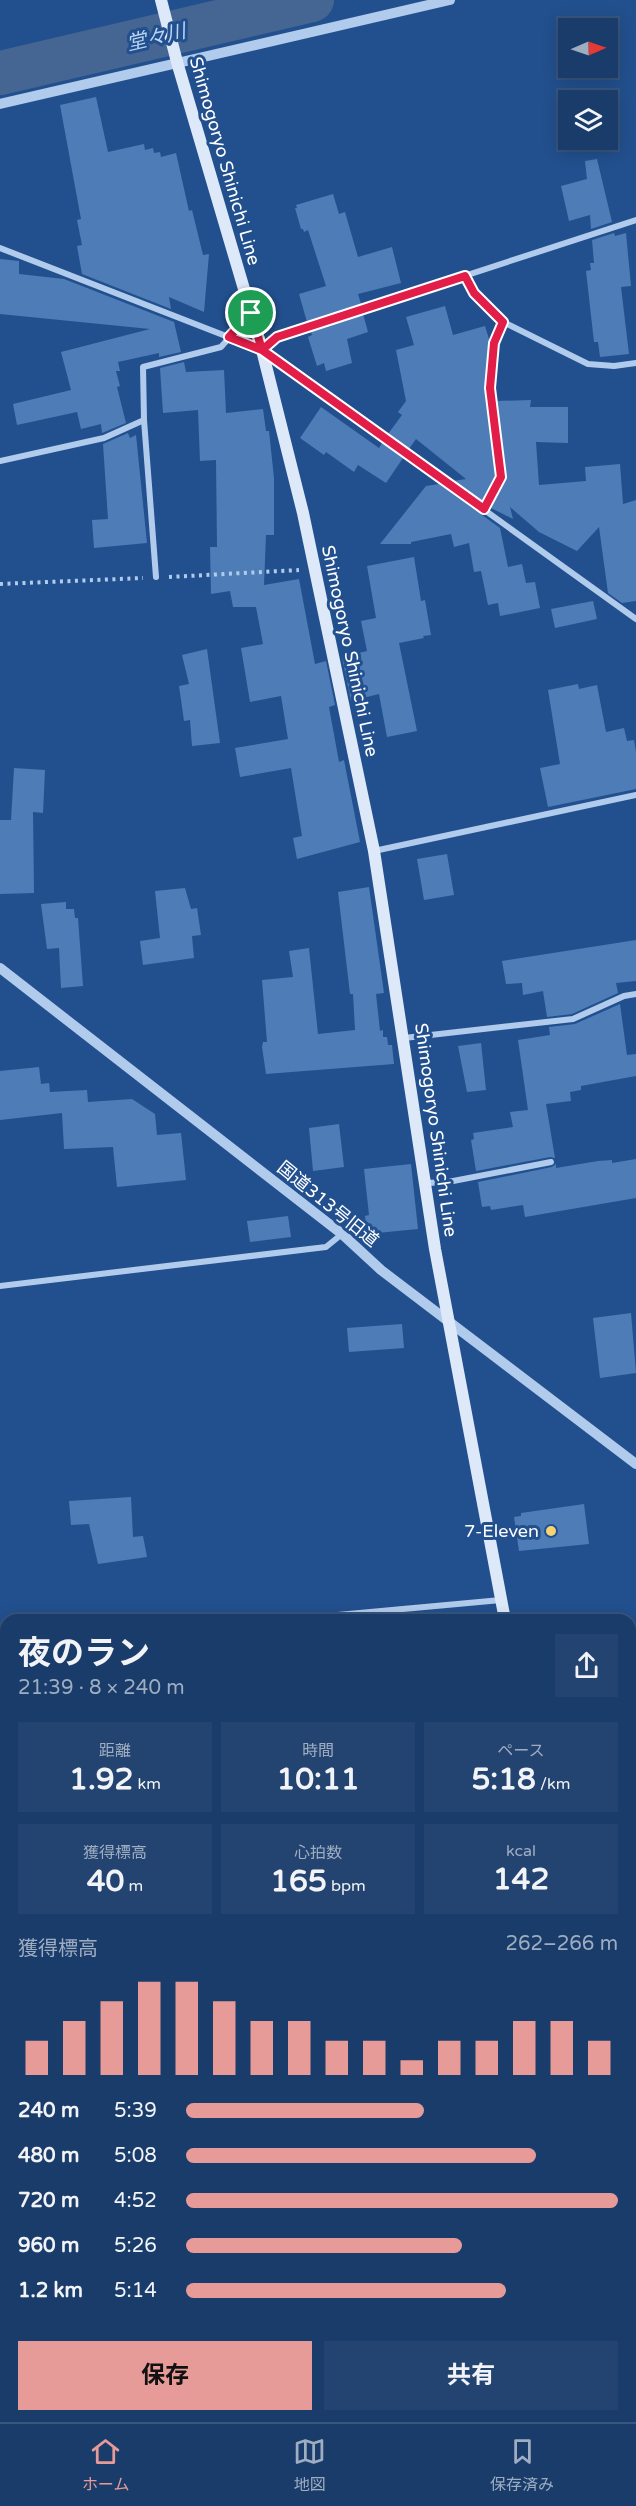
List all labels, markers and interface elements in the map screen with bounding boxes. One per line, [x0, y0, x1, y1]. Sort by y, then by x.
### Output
north arrow [558, 18, 618, 78]
map controls [558, 18, 618, 150]
water label: 堂々川 [124, 19, 190, 56]
street label: Shimogoryo Shinichi Line [185, 54, 265, 268]
button: layers [558, 90, 618, 150]
pin [225, 287, 276, 338]
icon: arrive [234, 296, 267, 329]
street label: Shimogoryo Shinichi Line [317, 543, 383, 759]
street label: Shimogoryo Shinichi Line [410, 1022, 462, 1238]
street label: 国道313号旧道 [273, 1156, 383, 1252]
place label: 7-Eleven [464, 1520, 539, 1542]
marker: 7-Eleven [544, 1524, 558, 1538]
text: 夜のラン [18, 1634, 150, 1673]
button: share [555, 1634, 618, 1697]
text: 21:39 · 8 × 240 m [18, 1676, 185, 1700]
text: 距離 [99, 1741, 131, 1761]
text: 時間 [302, 1741, 334, 1761]
text: ペース [497, 1741, 545, 1761]
text: 1.92 [69, 1761, 133, 1798]
text: 10:11 [276, 1761, 360, 1798]
text: 5:18 [472, 1761, 536, 1798]
text: km [133, 1774, 161, 1794]
text: /km [536, 1774, 570, 1794]
text: kcal [506, 1841, 536, 1861]
text: 獲得標高 [83, 1843, 147, 1863]
text: 心拍数 [294, 1843, 342, 1863]
text: 142 [493, 1861, 549, 1898]
text: 40 [87, 1863, 124, 1900]
text: 165 [270, 1863, 327, 1900]
text: m [124, 1876, 143, 1896]
text: bpm [327, 1876, 366, 1896]
text: 262–266 m [505, 1932, 618, 1956]
text: 獲得標高 [18, 1937, 98, 1961]
text: 240 m [18, 2099, 79, 2123]
text: 5:39 [114, 2099, 157, 2123]
text: 480 m [18, 2144, 79, 2168]
text: 5:08 [114, 2144, 157, 2168]
text: 720 m [18, 2189, 79, 2213]
text: 4:52 [114, 2189, 157, 2213]
text: 960 m [18, 2234, 79, 2258]
text: 5:26 [114, 2234, 157, 2258]
text: 1.2 km [18, 2279, 83, 2303]
text: 5:14 [114, 2279, 157, 2303]
button: 保存 [18, 2341, 312, 2410]
button: 共有 [324, 2341, 618, 2410]
tab: ホーム [82, 2435, 129, 2495]
tab: 地図 [293, 2435, 326, 2495]
tab: 保存済み [490, 2435, 554, 2495]

